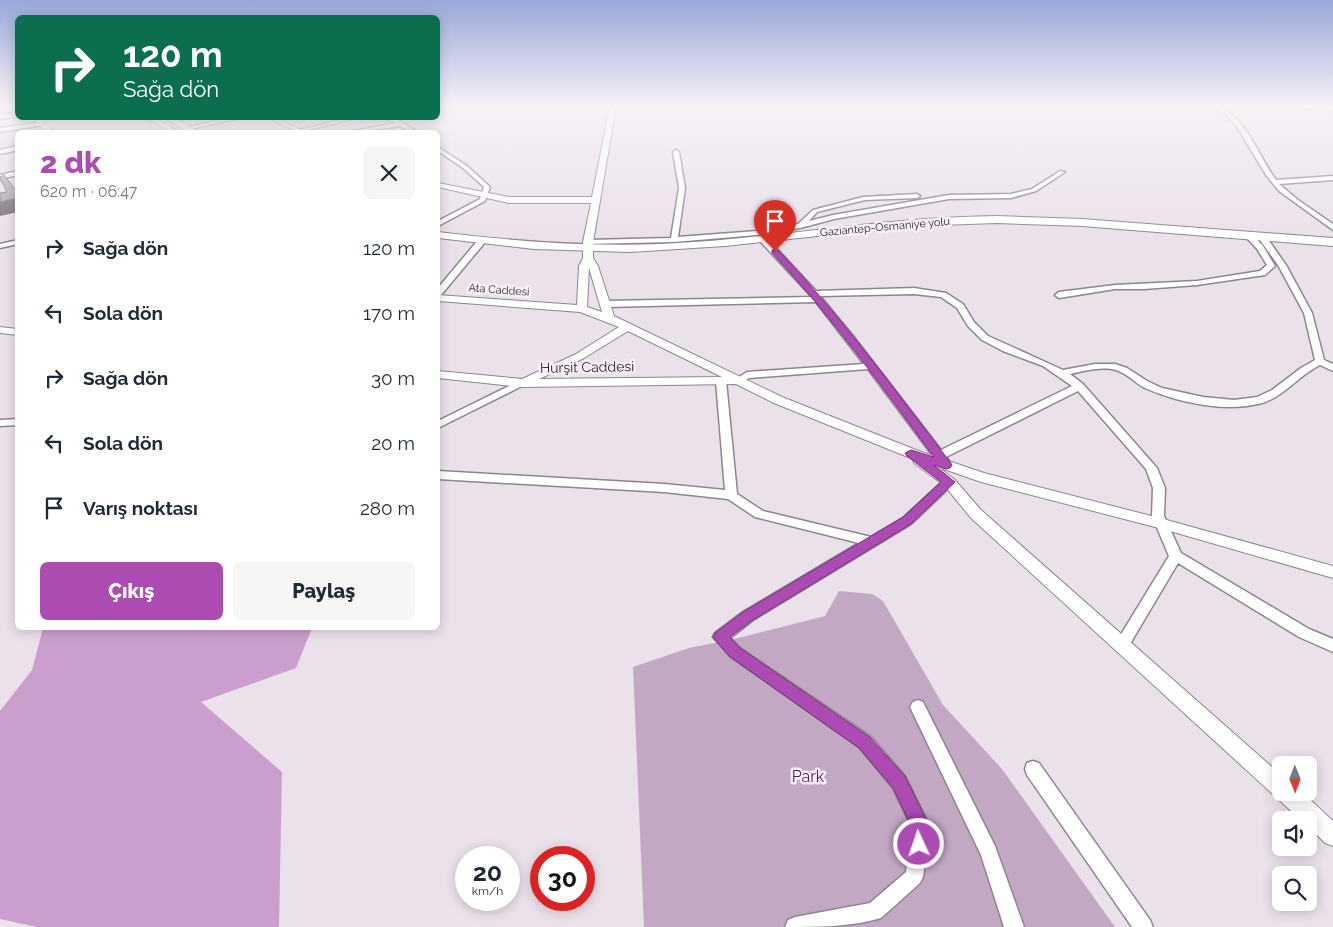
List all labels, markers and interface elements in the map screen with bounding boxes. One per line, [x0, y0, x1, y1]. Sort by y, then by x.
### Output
text: 120 m [123, 34, 223, 75]
icon: right [40, 35, 105, 100]
text: Sağa dön [123, 76, 219, 102]
text: 2 dk [40, 145, 101, 180]
button: close [363, 147, 415, 199]
text: 620 m · 06:47 [40, 182, 137, 201]
pin [754, 200, 796, 251]
icon: arrive [761, 207, 789, 235]
street label: Gaziantep-Osmaniye yolu [819, 215, 951, 239]
icon: right [40, 234, 68, 262]
text: Sağa dön [83, 237, 168, 259]
text: 120 m [363, 237, 415, 259]
street label: Ata Caddesi [468, 281, 530, 299]
icon: left [40, 299, 68, 327]
text: Sola dön [83, 302, 163, 324]
text: 170 m [363, 302, 415, 324]
street label: Hurşit Caddesi [540, 358, 634, 376]
icon: right [40, 364, 68, 392]
text: Sağa dön [83, 367, 168, 389]
text: 30 m [371, 367, 415, 389]
icon: left [40, 429, 68, 457]
text: Sola dön [83, 432, 163, 454]
text: 20 m [371, 432, 415, 454]
icon: arrive [40, 494, 68, 522]
text: Varış noktası [83, 497, 198, 519]
text: 280 m [360, 497, 415, 519]
button: Çıkış [40, 562, 223, 620]
button: Paylaş [233, 562, 415, 620]
north arrow [1272, 756, 1318, 801]
map controls [1272, 756, 1317, 911]
park label: Park [792, 767, 825, 786]
button: sound [1272, 811, 1317, 856]
position arrow [892, 817, 944, 869]
speed limit sign: 30 [530, 846, 595, 911]
text: 20 [473, 857, 502, 887]
button: search [1272, 866, 1317, 911]
text: km/h [472, 884, 503, 898]

